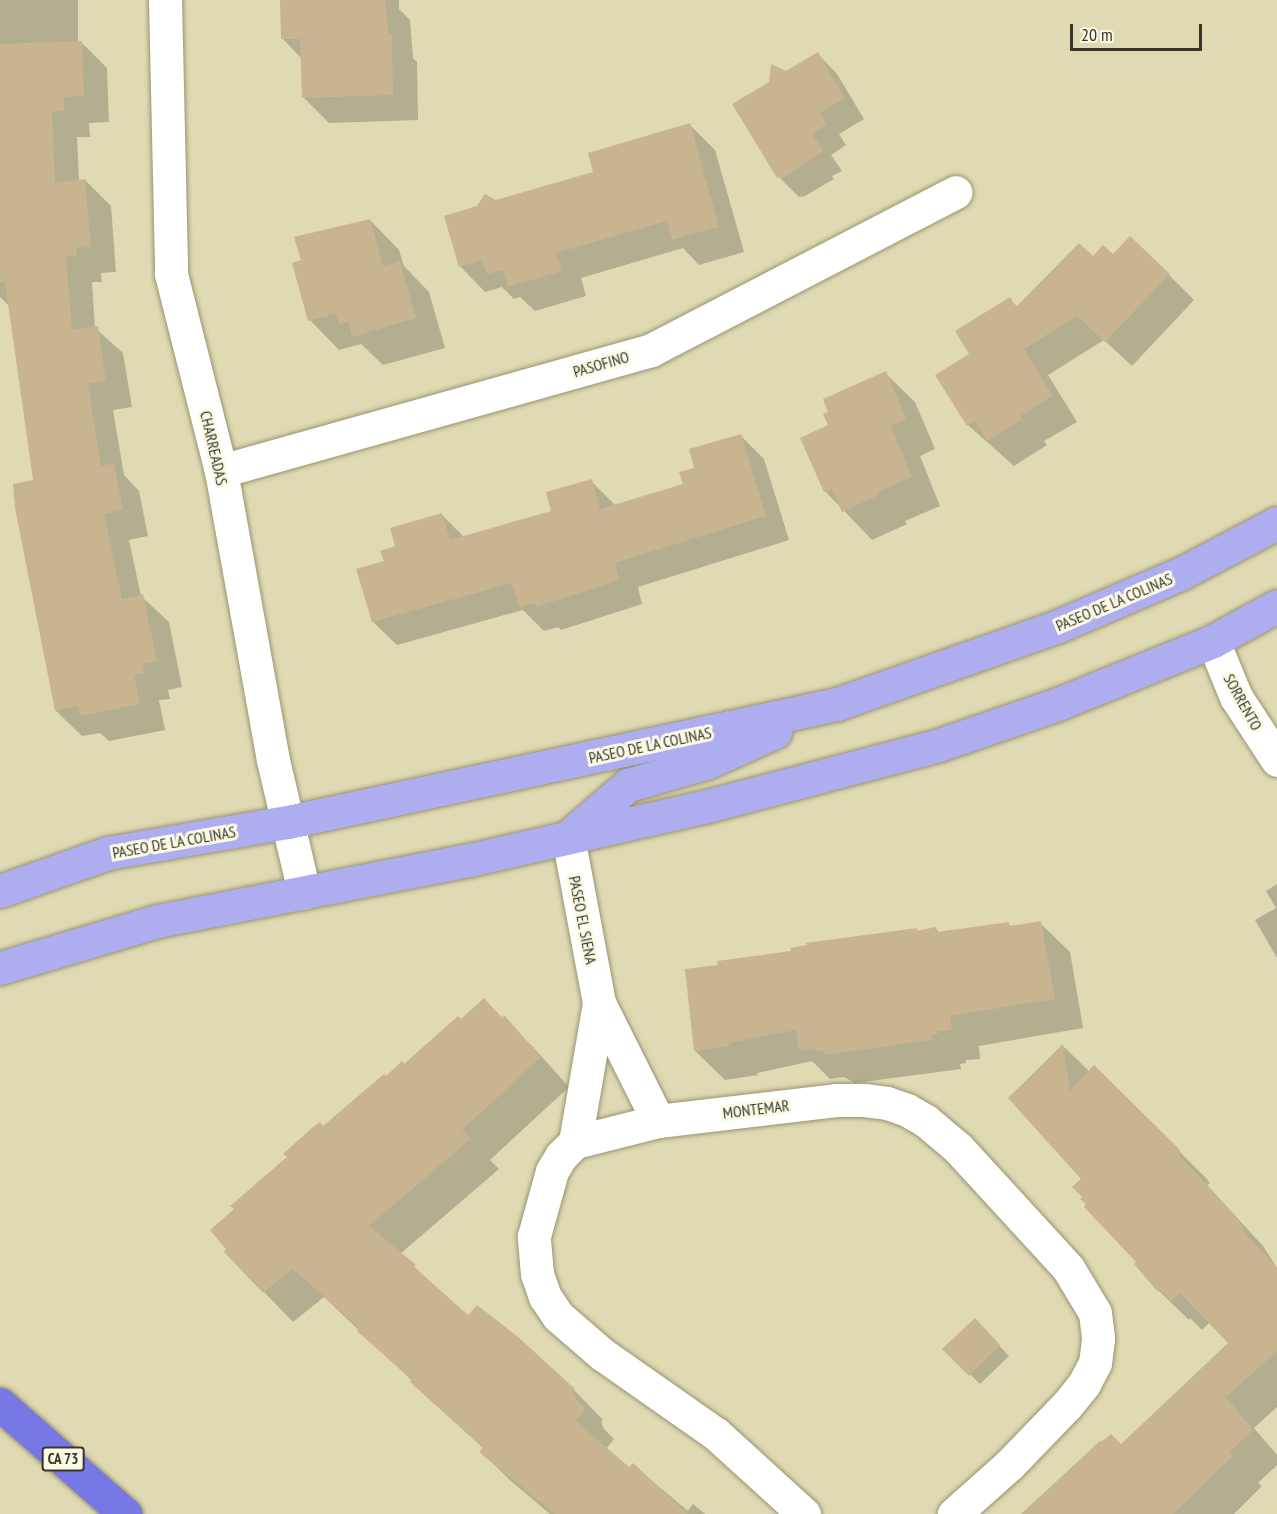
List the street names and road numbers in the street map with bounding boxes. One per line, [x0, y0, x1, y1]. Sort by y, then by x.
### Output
street label: PASOFINO [571, 347, 631, 381]
street label: CHARREADAS [196, 409, 232, 487]
street label: PASEO DE LA COLINAS [1053, 569, 1175, 635]
street label: SORRENTO [1220, 670, 1266, 734]
street label: PASEO DE LA COLINAS [587, 723, 713, 767]
street label: PASEO DE LA COLINAS [111, 822, 237, 862]
street label: PASEO EL SIENA [565, 874, 601, 966]
street label: MONTEMAR [722, 1095, 790, 1123]
road number: CA 73 [40, 1447, 86, 1471]

